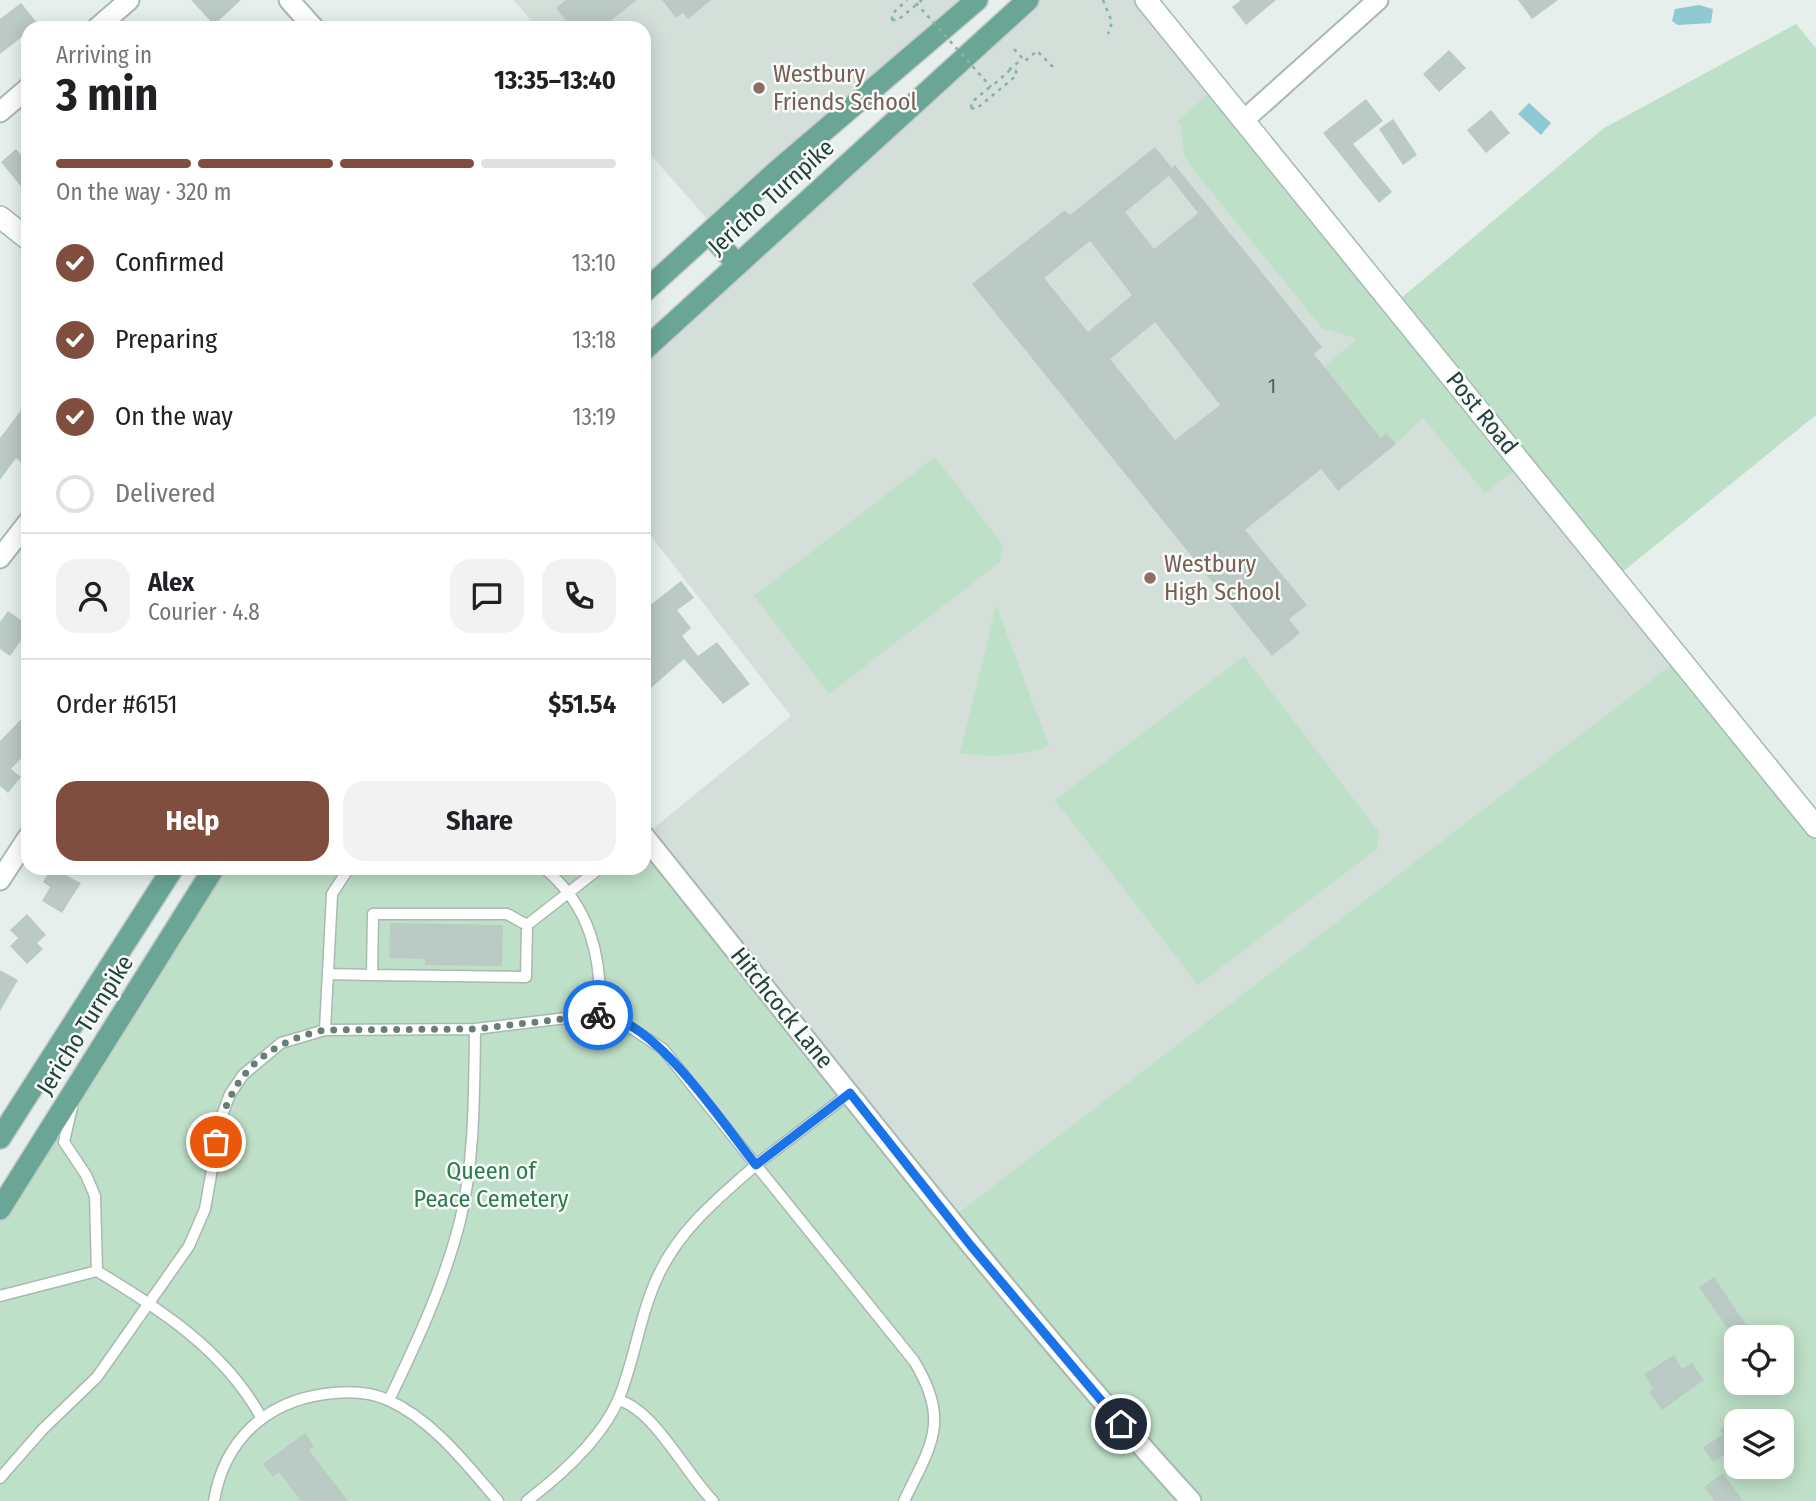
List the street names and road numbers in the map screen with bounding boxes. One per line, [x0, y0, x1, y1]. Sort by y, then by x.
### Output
street label: Jericho Turnpike [702, 133, 840, 261]
street label: Post Road [1440, 366, 1524, 460]
street label: Hitchcock Lane [725, 942, 839, 1074]
street label: Jericho Turnpike [31, 950, 139, 1100]

